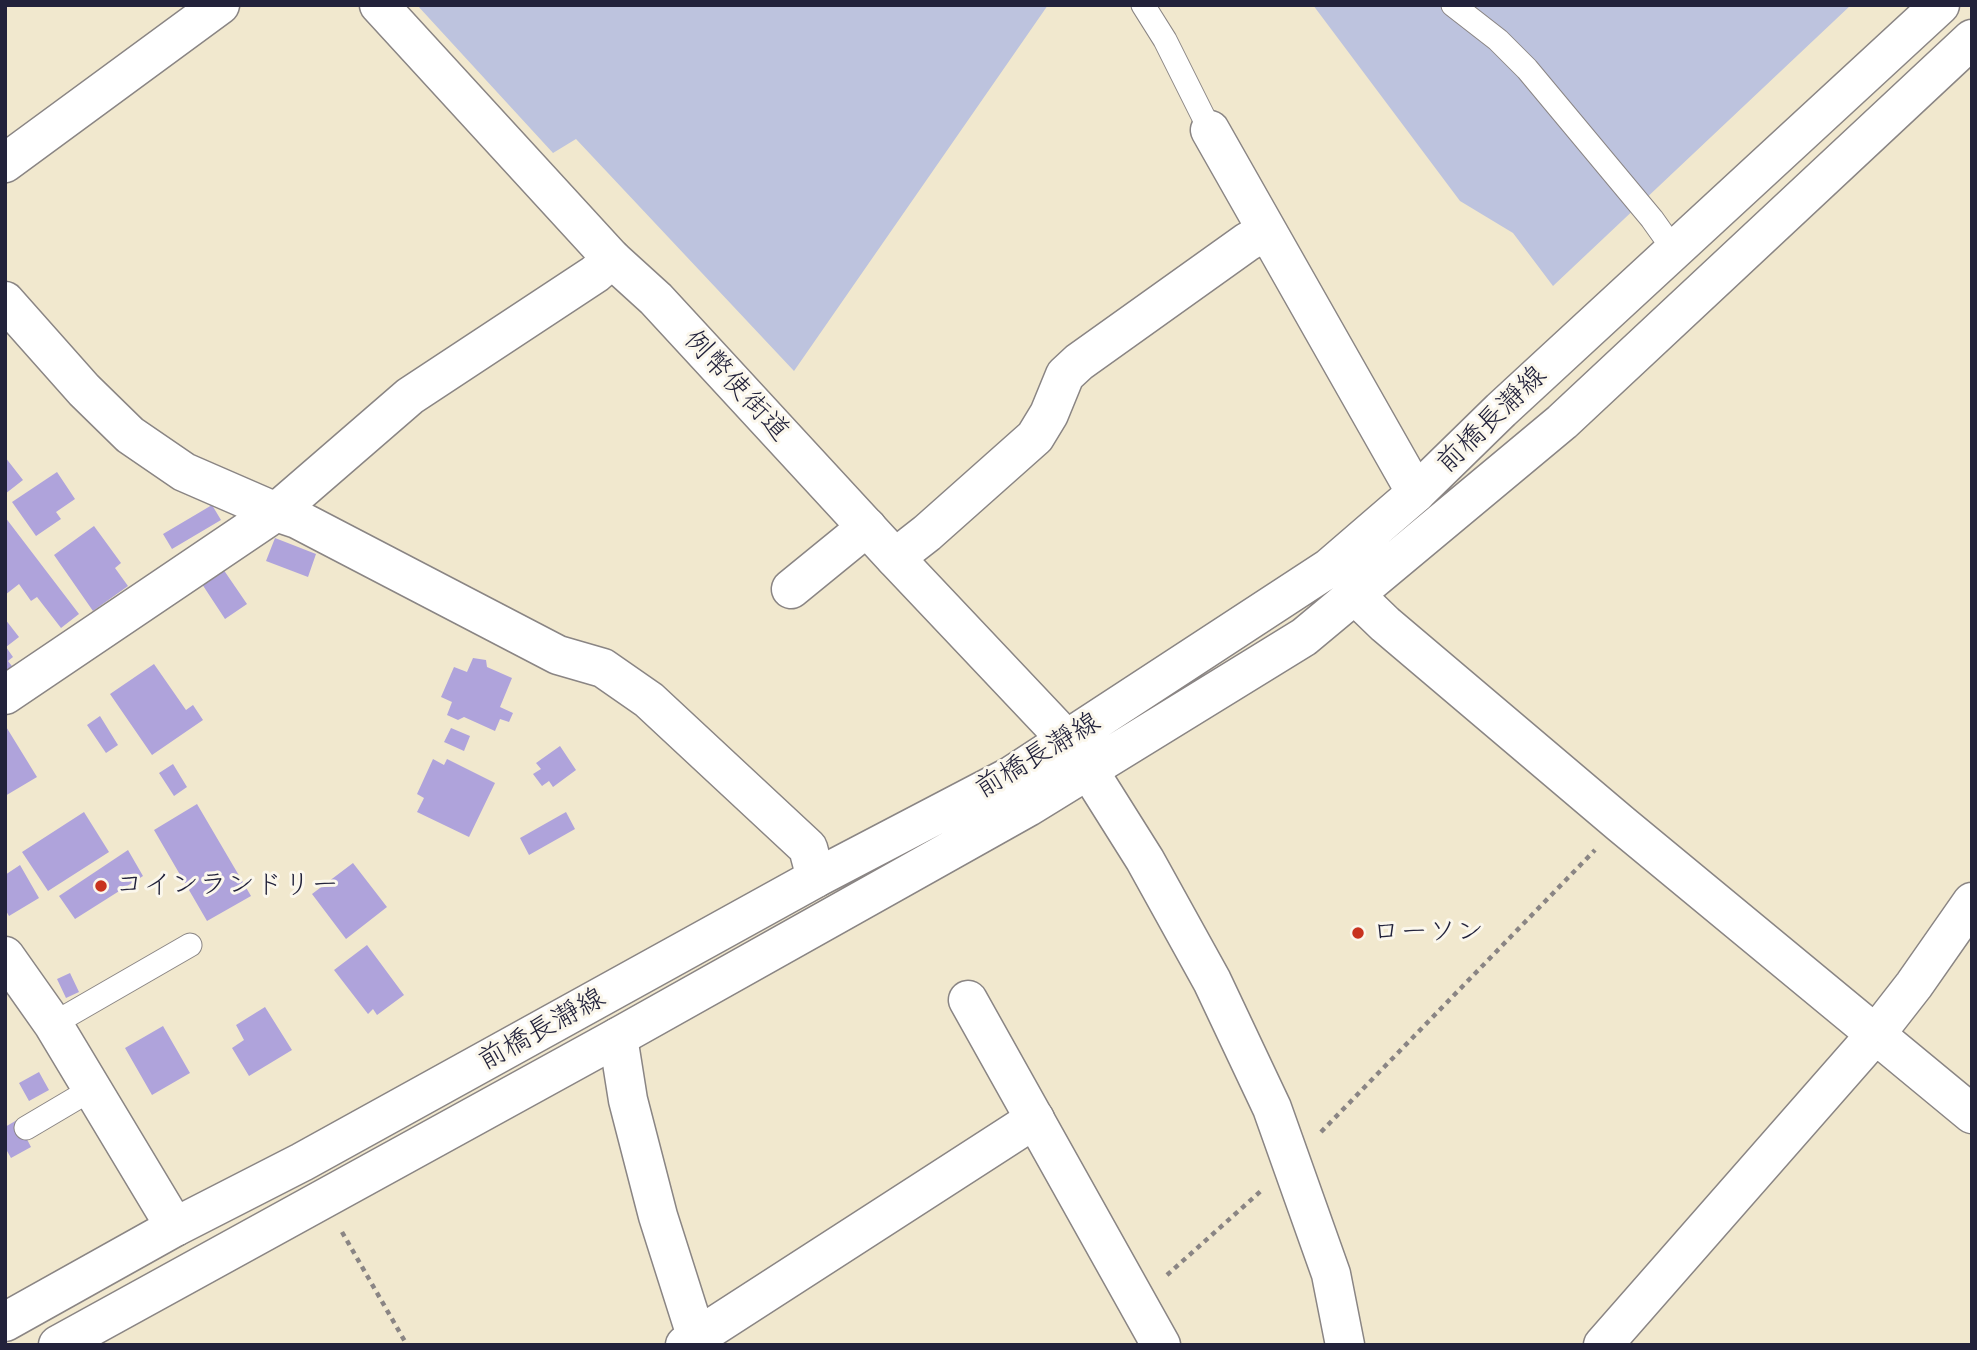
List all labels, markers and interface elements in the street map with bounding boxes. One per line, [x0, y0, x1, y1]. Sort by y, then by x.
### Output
street label: 例幣使街道 [676, 323, 796, 449]
street label: 前橋長瀞線 [1430, 359, 1554, 481]
street label: 前橋長瀞線 [969, 706, 1107, 806]
place label: コインランドリー [115, 869, 339, 903]
marker: コインランドリー [93, 878, 109, 894]
place label: ローソン [1372, 916, 1484, 950]
marker: ローソン [1350, 925, 1366, 941]
street label: 前橋長瀞線 [473, 981, 611, 1079]

